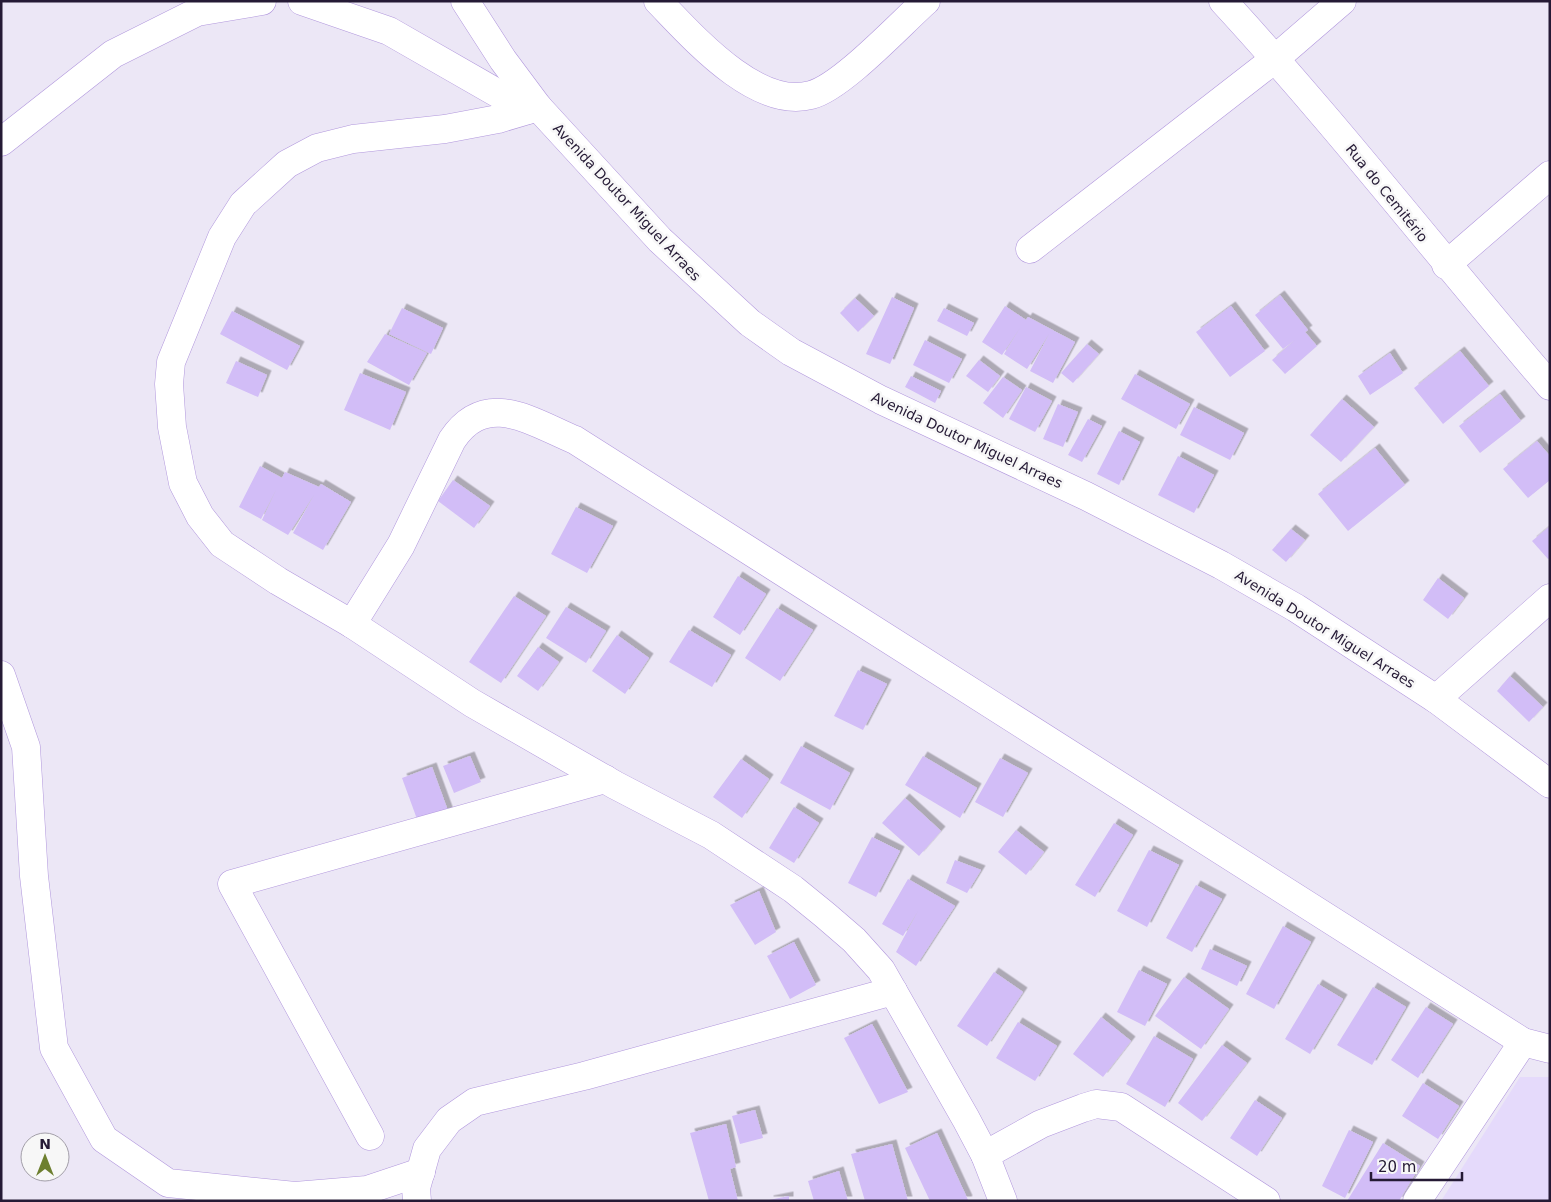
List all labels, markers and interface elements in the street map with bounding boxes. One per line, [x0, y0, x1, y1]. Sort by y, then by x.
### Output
street label: Avenida Doutor Miguel Arraes [550, 120, 704, 284]
street label: Rua do Cemitério [1343, 141, 1431, 245]
street label: Avenida Doutor Miguel Arraes [869, 389, 1065, 491]
street label: Avenida Doutor Miguel Arraes [1232, 567, 1418, 691]
north arrow [20, 1132, 70, 1182]
text: N [39, 1136, 51, 1152]
scale bar [1371, 1150, 1462, 1182]
text: 20 m [1378, 1158, 1416, 1176]

